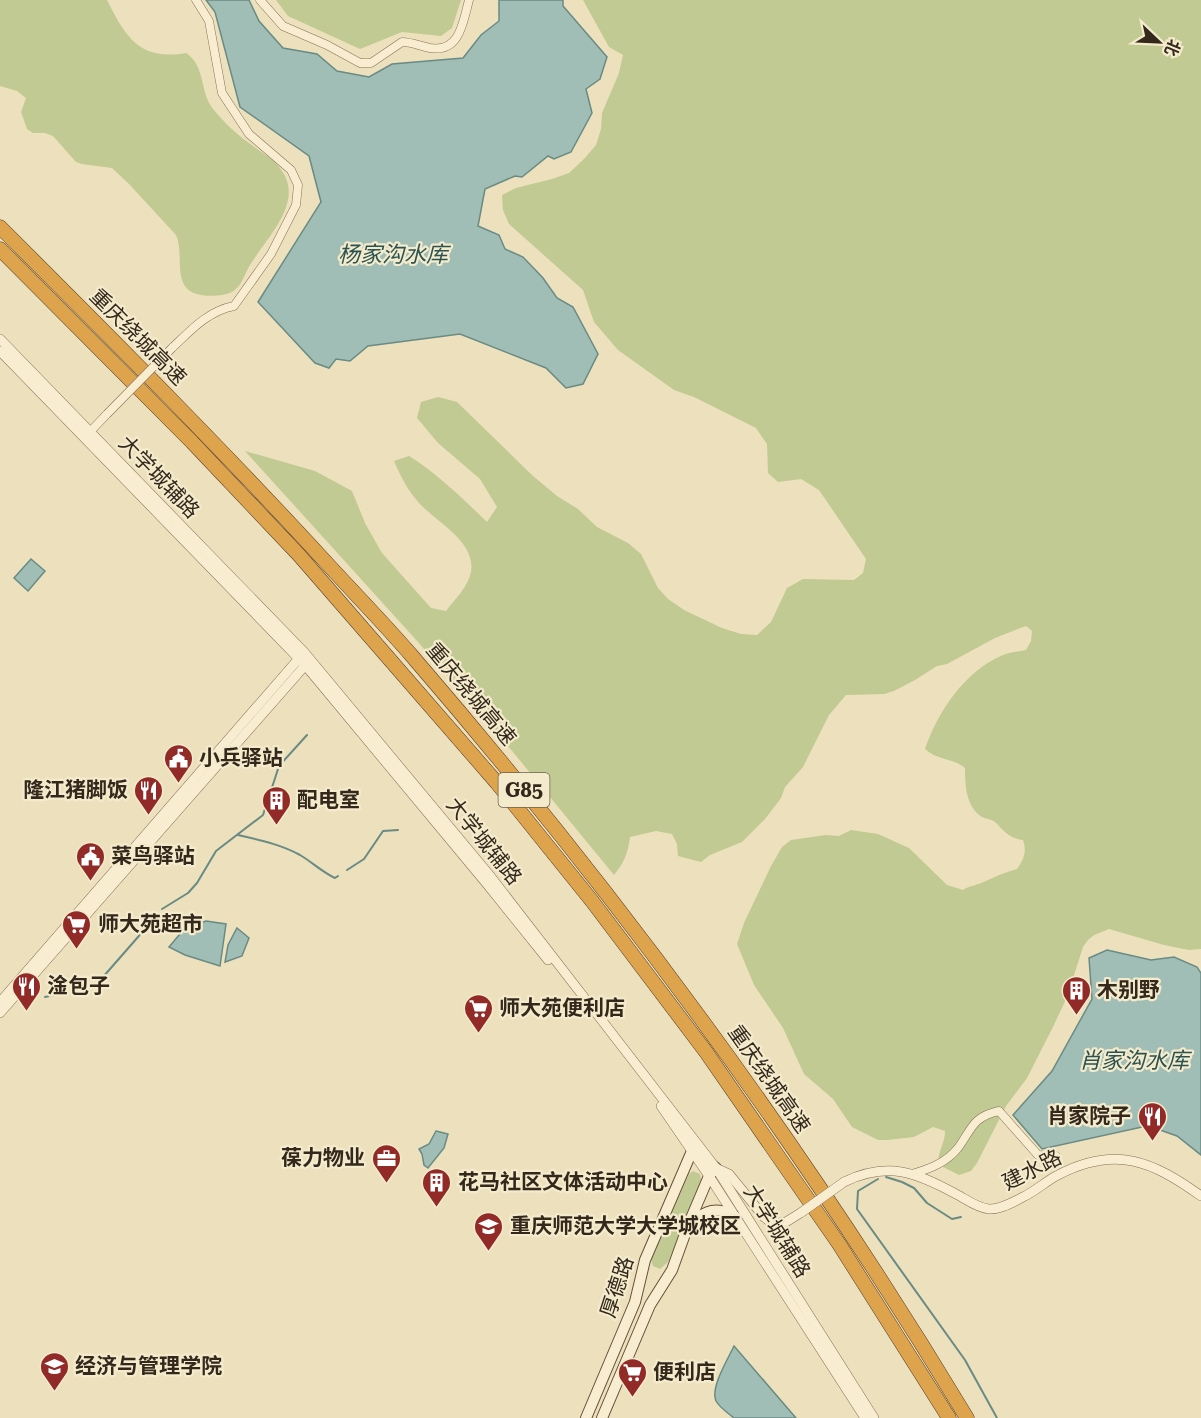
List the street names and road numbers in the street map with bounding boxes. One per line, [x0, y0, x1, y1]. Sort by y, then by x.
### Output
street label: 重庆绕城高速 [85, 284, 191, 390]
street label: 大学城辅路 [114, 431, 204, 523]
street label: 重庆绕城高速 [421, 638, 521, 750]
road number: G85 [498, 773, 550, 807]
street label: 大学城辅路 [442, 793, 526, 889]
street label: 重庆绕城高速 [723, 1021, 815, 1137]
street label: 建水路 [998, 1145, 1066, 1195]
street label: 大学城辅路 [739, 1180, 815, 1282]
street label: 厚德路 [596, 1253, 638, 1321]

